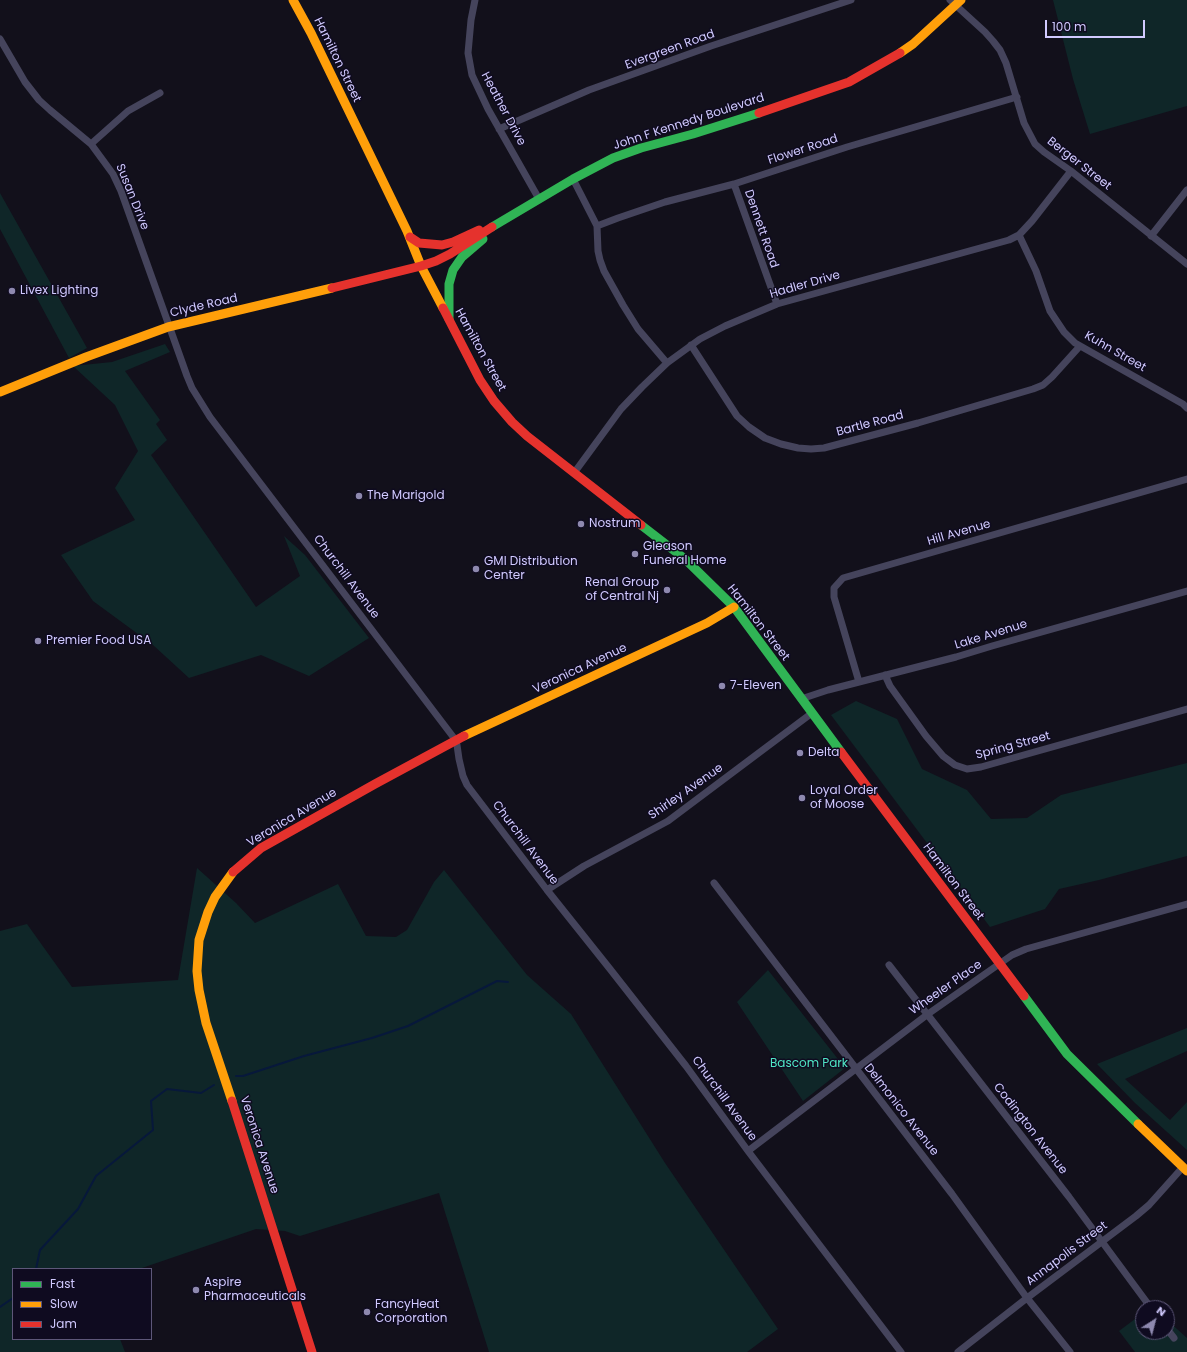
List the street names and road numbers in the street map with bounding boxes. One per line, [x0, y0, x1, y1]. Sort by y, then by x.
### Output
street label: Hamilton Street [310, 15, 364, 105]
street label: Evergreen Road [623, 27, 717, 73]
street label: Heather Drive [478, 70, 528, 148]
street label: John F Kennedy Boulevard [612, 91, 766, 153]
street label: Flower Road [766, 132, 840, 168]
street label: Berger Street [1044, 134, 1114, 194]
street label: Susan Drive [112, 162, 152, 232]
street label: Dennett Road [741, 188, 781, 270]
street label: Hadler Drive [768, 268, 842, 302]
street label: Clyde Road [169, 291, 239, 321]
street label: Hamilton Street [451, 306, 509, 394]
street label: Kuhn Street [1082, 329, 1148, 375]
street label: Bartle Road [835, 408, 905, 440]
street label: Hill Avenue [926, 517, 992, 549]
street label: Churchill Avenue [310, 532, 382, 622]
street label: Hamilton Street [724, 582, 792, 664]
street label: Lake Avenue [953, 617, 1029, 653]
street label: Veronica Avenue [531, 641, 629, 697]
street label: Spring Street [974, 729, 1052, 763]
street label: Shirley Avenue [646, 761, 726, 823]
street label: Veronica Avenue [245, 786, 339, 850]
street label: Churchill Avenue [489, 798, 561, 888]
street label: Hamilton Street [919, 841, 987, 923]
street label: Wheeler Place [907, 958, 985, 1018]
street label: Churchill Avenue [688, 1054, 760, 1144]
street label: Delmonico Avenue [861, 1061, 941, 1159]
street label: Codington Avenue [990, 1081, 1070, 1177]
street label: Veronica Avenue [236, 1094, 282, 1196]
street label: Annapolis Street [1024, 1219, 1110, 1289]

